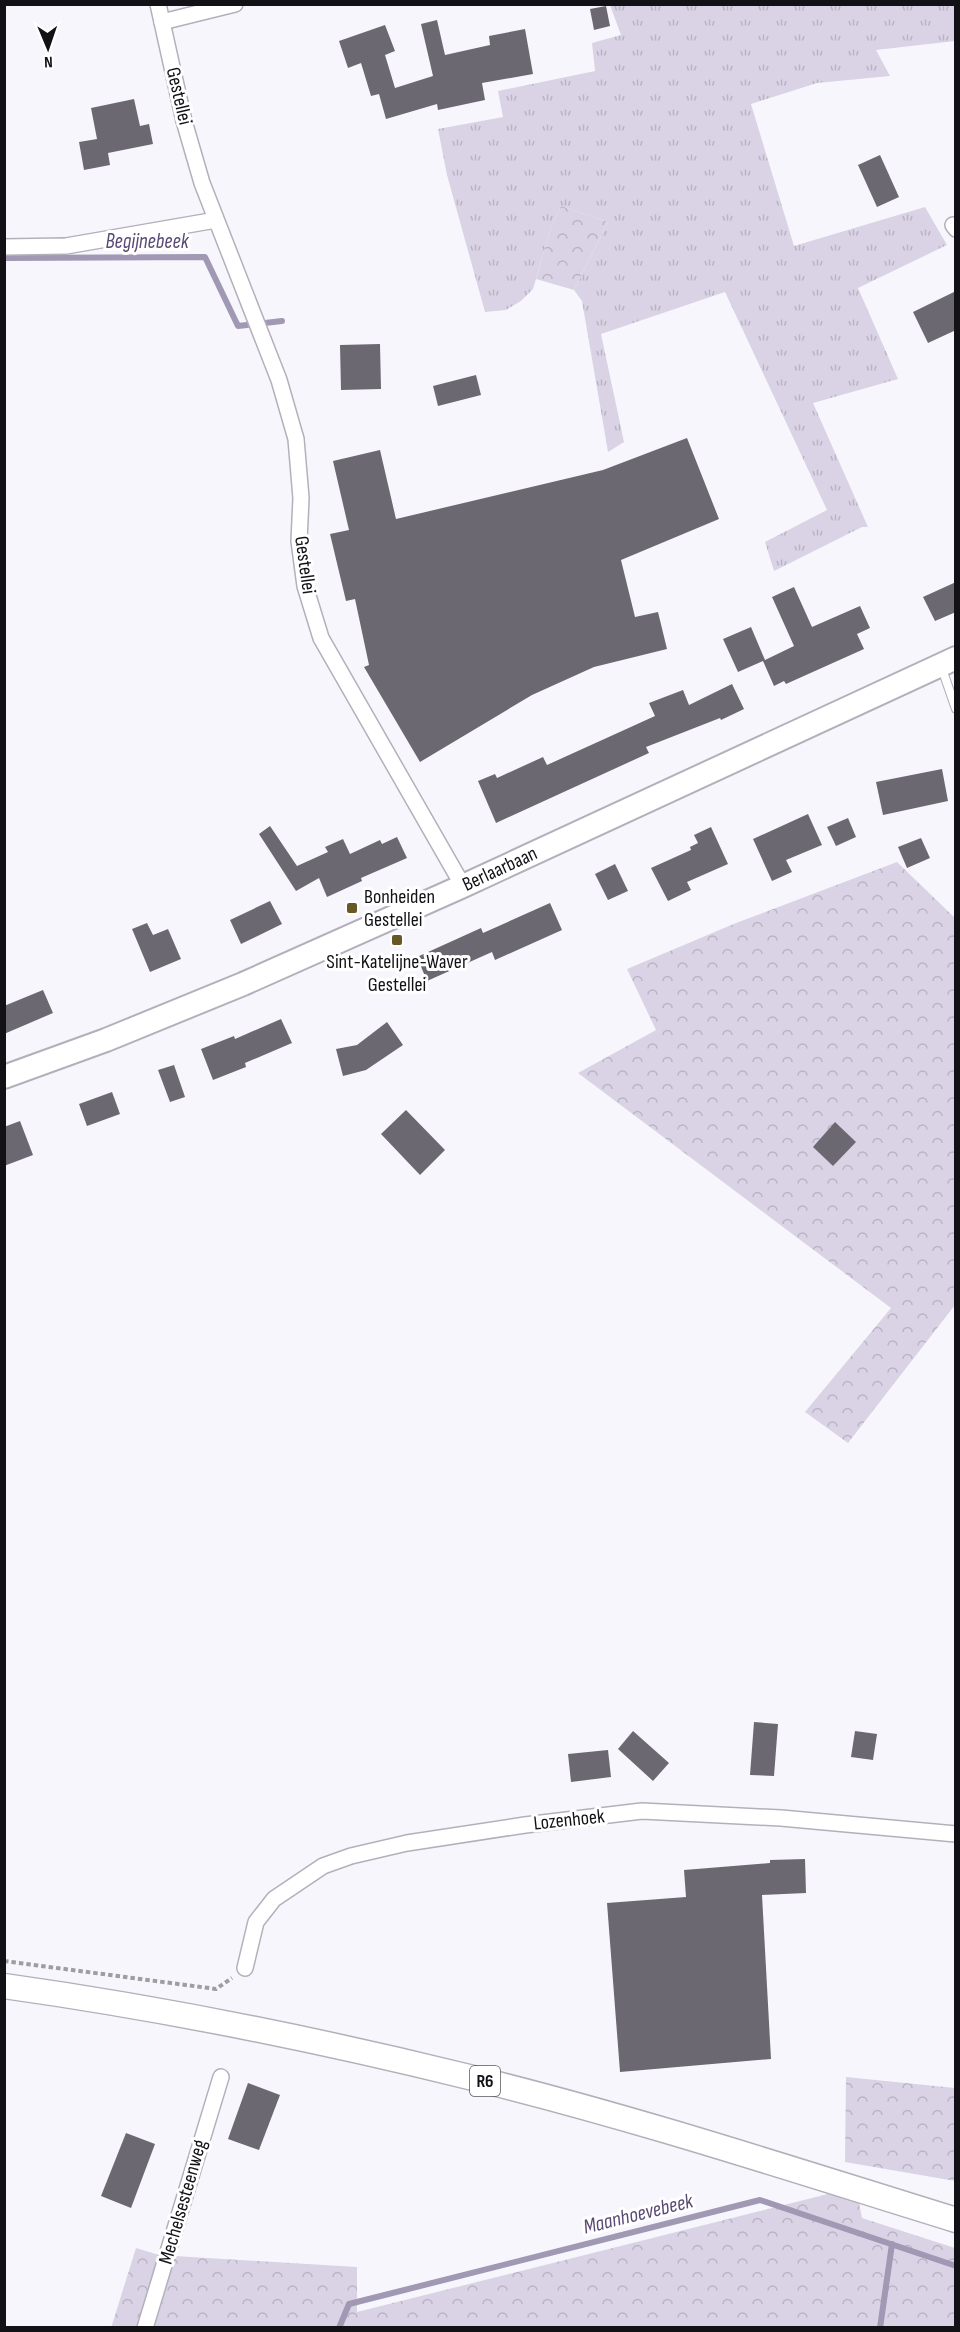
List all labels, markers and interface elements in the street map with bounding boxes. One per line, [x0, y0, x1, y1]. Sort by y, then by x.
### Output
north arrow [18, 18, 78, 78]
text: N [44, 52, 53, 71]
street label: Gestellei [161, 65, 197, 127]
water label: Begijnebeek [105, 229, 190, 254]
street label: Gestellei [289, 534, 321, 596]
street label: Berlaarbaan [459, 841, 541, 897]
place label: Bonheiden Gestellei [364, 885, 435, 932]
marker: Bonheiden Gestellei [345, 901, 359, 915]
marker: Sint-Katelijne-Waver Gestellei [390, 933, 404, 947]
place label: Sint-Katelijne-Waver Gestellei [326, 950, 468, 997]
street label: Lozenhoek [532, 1804, 606, 1836]
road number: R6 [470, 2066, 500, 2096]
street label: Mechelsesteenweg [154, 2137, 212, 2267]
water label: Maanhoevebeek [581, 2188, 697, 2240]

